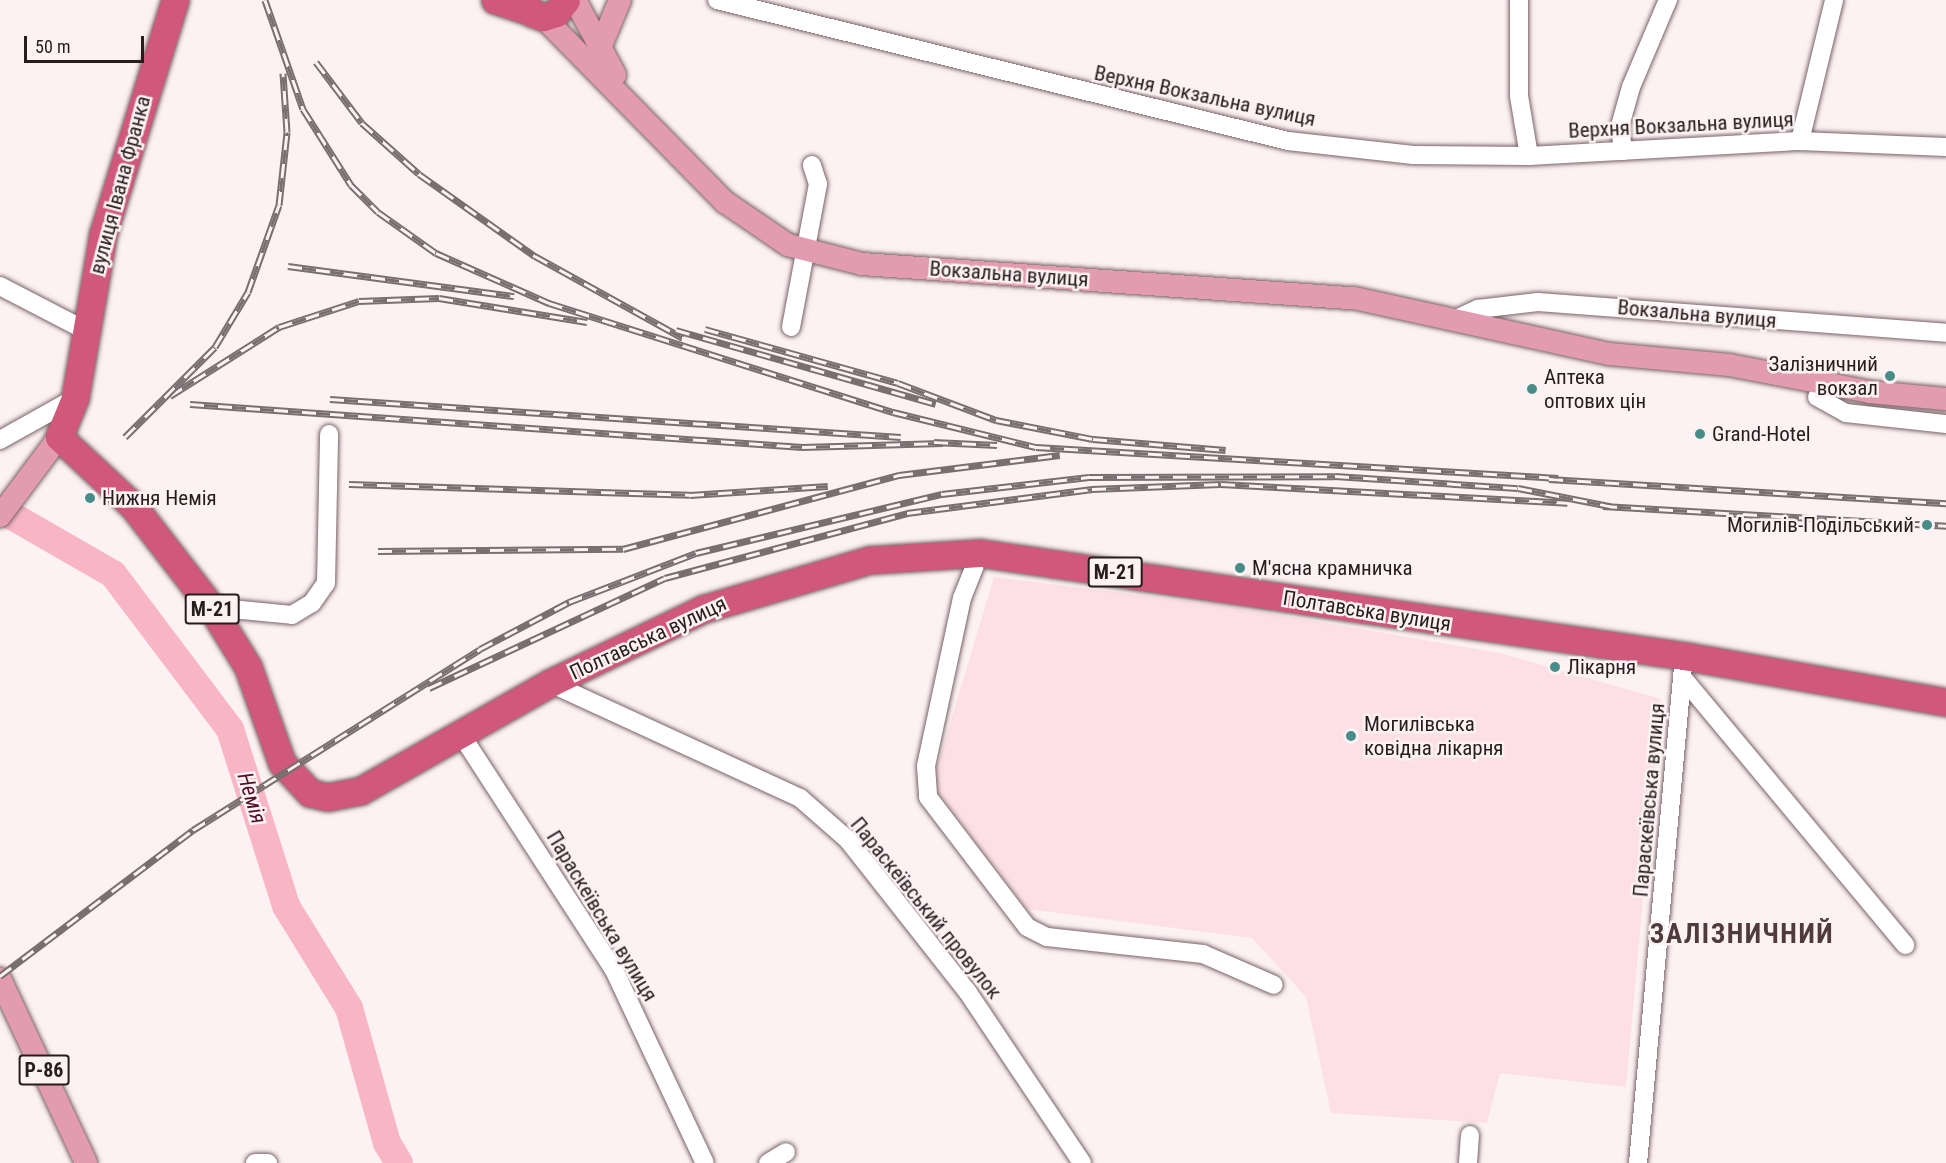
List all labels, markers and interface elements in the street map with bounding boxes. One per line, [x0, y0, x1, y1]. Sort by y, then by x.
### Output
scale bar [27, 24, 147, 62]
text: 50 m [35, 36, 70, 57]
street label: Верхня Вокзальна вулиця [1092, 60, 1318, 132]
street label: вулиця Івана Франка [84, 93, 156, 277]
street label: Верхня Вокзальна вулиця [1568, 107, 1794, 143]
street label: Вокзальна вулиця [929, 256, 1089, 292]
street label: Вокзальна вулиця [1617, 295, 1777, 333]
place label: Залізничний вокзал [1769, 351, 1878, 401]
place label: Аптека оптових цін [1544, 364, 1646, 414]
marker: Залізничний вокзал [1883, 369, 1897, 383]
marker: Аптека оптових цін [1525, 382, 1539, 396]
place label: Grand-Hotel [1712, 421, 1811, 447]
marker: Grand-Hotel [1693, 427, 1707, 441]
place label: Нижня Немія [102, 485, 217, 511]
marker: Нижня Немія [83, 491, 97, 505]
place label: Могилів-Подільський [1727, 512, 1914, 538]
marker: Могилів-Подільський [1918, 516, 1936, 534]
road number: М-21 [1086, 555, 1144, 589]
place label: М'ясна крамничка [1252, 555, 1413, 581]
marker: М'ясна крамничка [1233, 561, 1247, 575]
street label: Полтавська вулиця [1281, 585, 1453, 637]
street label: Полтавська вулиця [566, 591, 730, 685]
road number: М-21 [184, 592, 240, 626]
place label: Лікарня [1567, 654, 1636, 680]
marker: Лікарня [1548, 660, 1562, 674]
street label: Параскеївська вулиця [1628, 702, 1670, 898]
place label: Могилівська ковідна лікарня [1364, 711, 1503, 761]
marker: Могилівська ковідна лікарня [1342, 727, 1360, 745]
water label: Немія [232, 769, 272, 827]
street label: Параскеївський провулок [845, 812, 1007, 1004]
street label: Параскеївська вулиця [541, 826, 663, 1006]
district label: ЗАЛІЗНИЧНИЙ [1650, 919, 1834, 951]
road number: Р-86 [18, 1053, 70, 1087]

